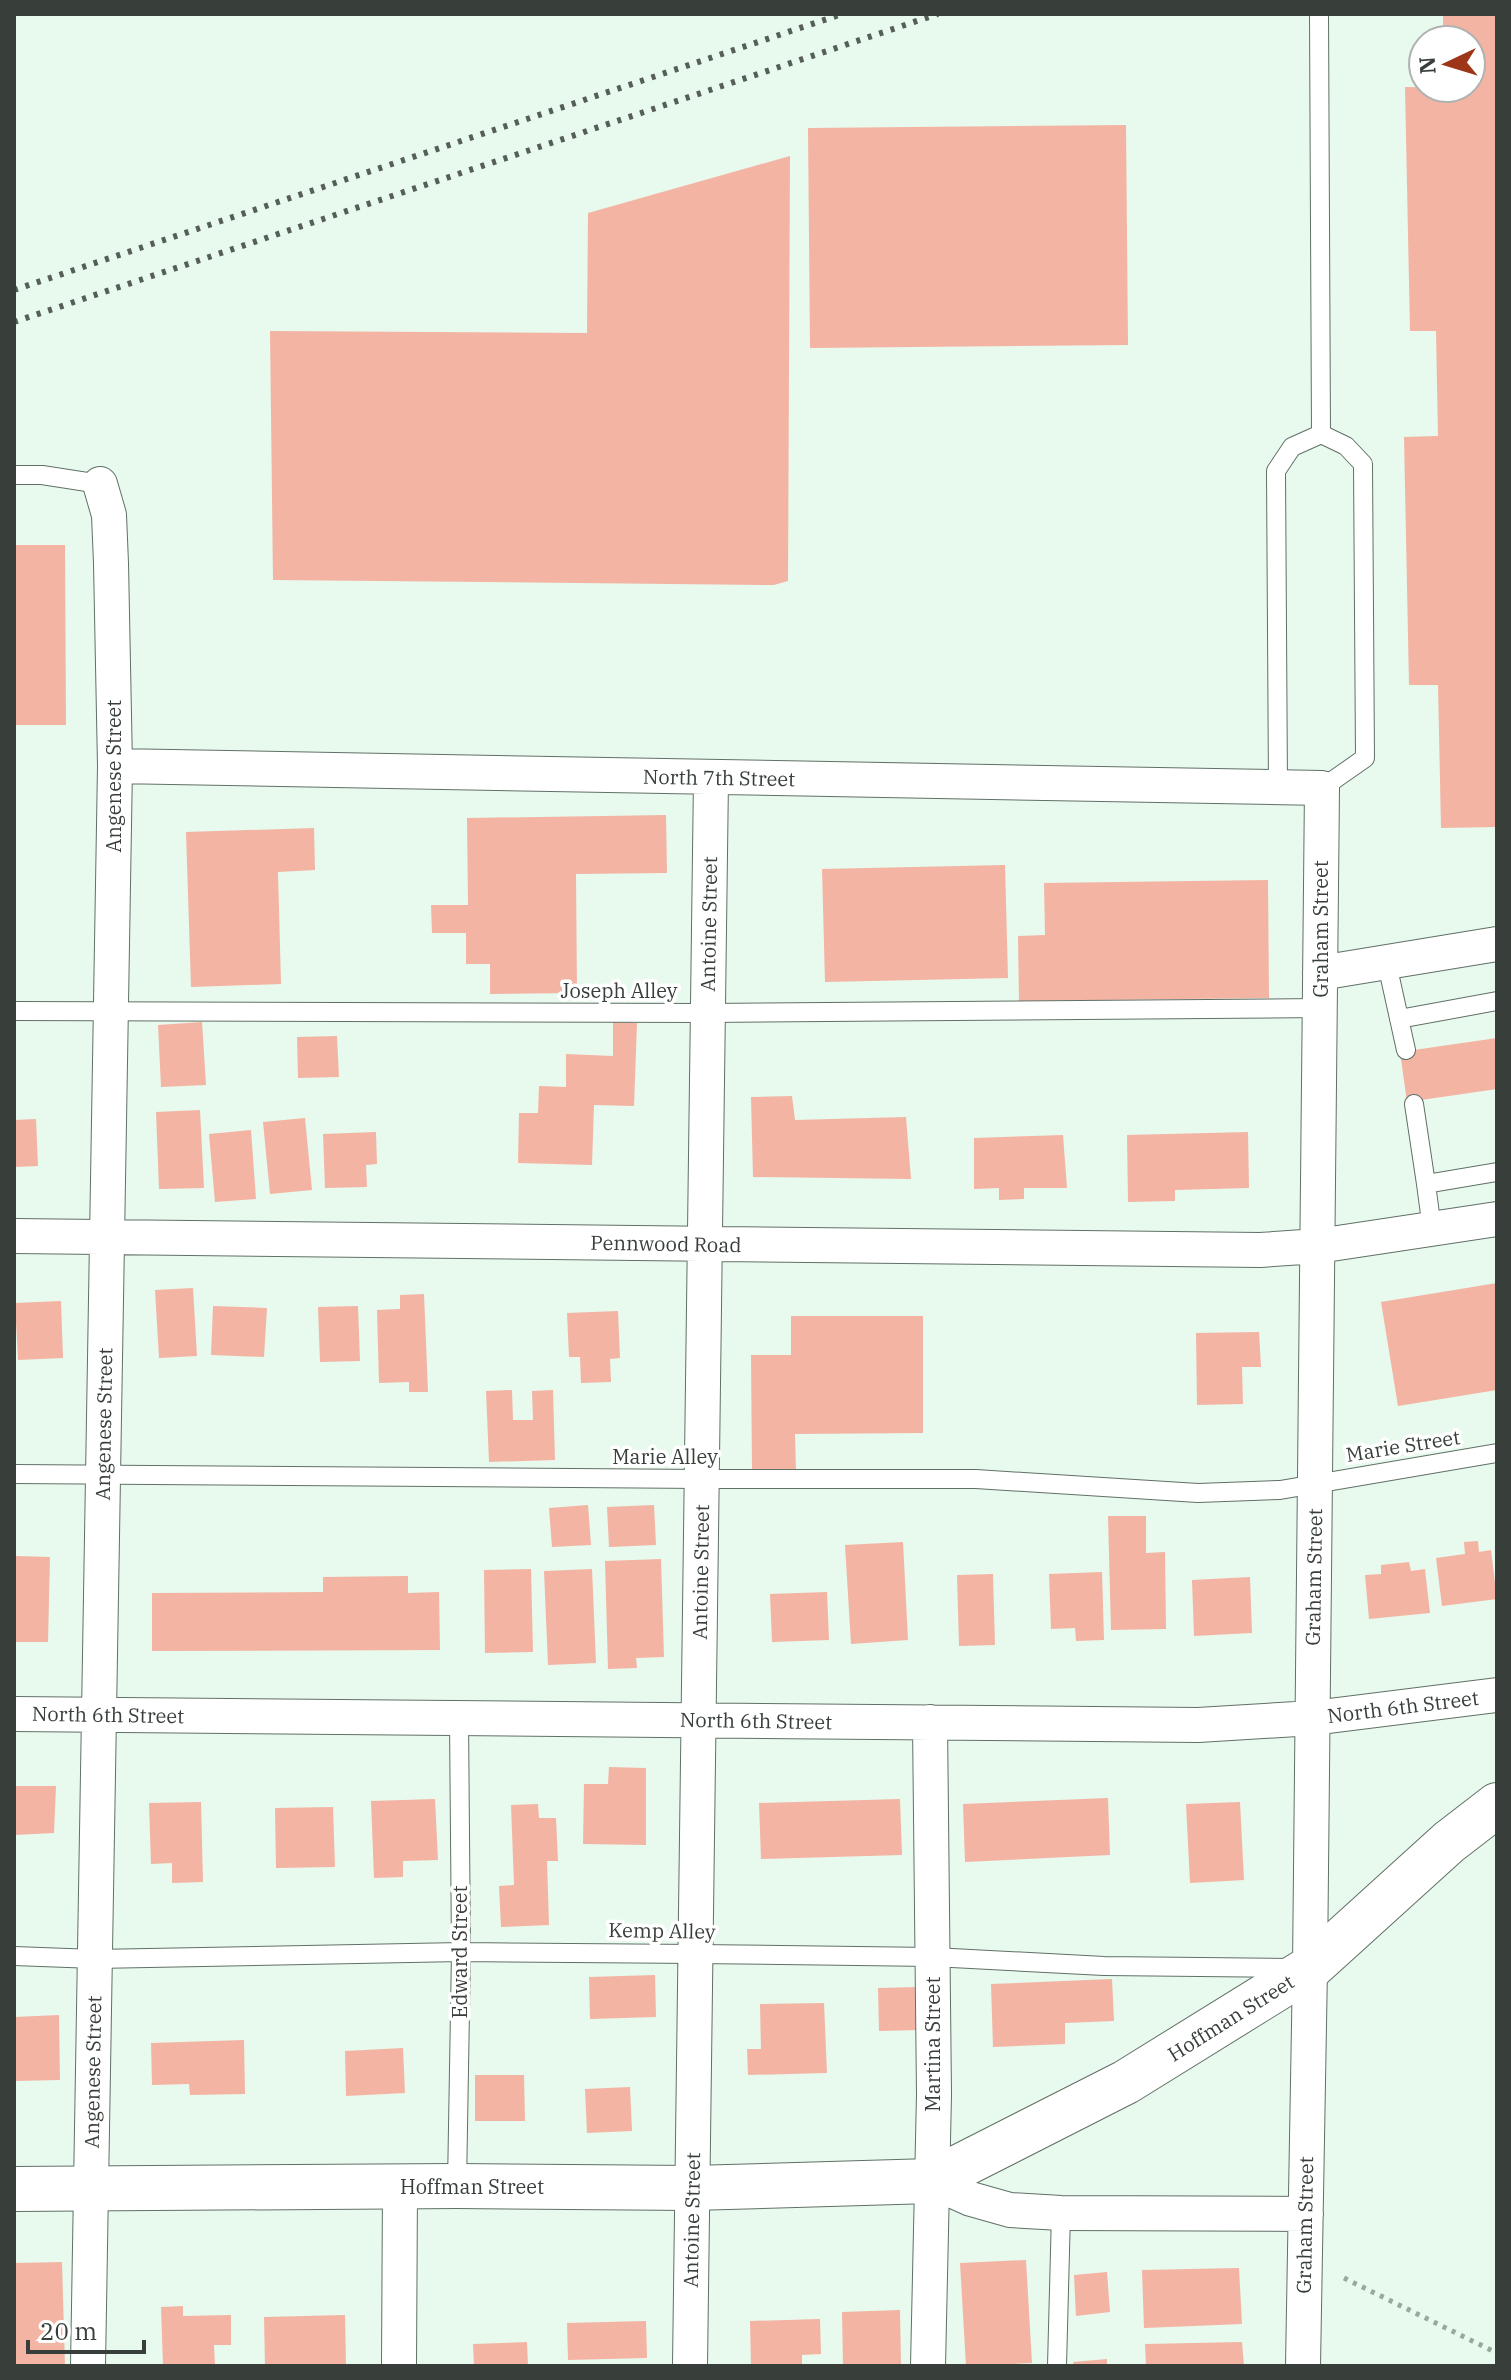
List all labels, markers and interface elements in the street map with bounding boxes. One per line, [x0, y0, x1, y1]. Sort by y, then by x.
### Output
north arrow [1407, 24, 1487, 104]
text: N [1411, 56, 1442, 75]
street label: Angenese Street [100, 700, 127, 852]
street label: North 7th Street [643, 763, 795, 792]
street label: Antoine Street [694, 856, 723, 992]
street label: Graham Street [1307, 860, 1334, 998]
street label: Joseph Alley [561, 977, 678, 1004]
street label: Pennwood Road [590, 1229, 742, 1258]
street label: Angenese Street [89, 1347, 118, 1501]
street label: Marie Street [1344, 1423, 1462, 1468]
street label: Marie Alley [612, 1443, 718, 1470]
street label: Antoine Street [686, 1504, 715, 1640]
street label: Graham Street [1299, 1508, 1328, 1646]
street label: North 6th Street [1326, 1684, 1480, 1729]
street label: North 6th Street [32, 1700, 184, 1729]
street label: North 6th Street [680, 1706, 832, 1735]
street label: Edward Street [446, 1886, 473, 2018]
street label: Kemp Alley [608, 1916, 716, 1945]
street label: Hoffman Street [1162, 1968, 1299, 2067]
street label: Martina Street [919, 1976, 946, 2112]
street label: Angenese Street [78, 1995, 107, 2149]
street label: Antoine Street [677, 2152, 706, 2288]
street label: Graham Street [1290, 2156, 1319, 2294]
street label: Hoffman Street [400, 2173, 544, 2200]
scale bar [28, 2304, 144, 2354]
text: 20 m [40, 2315, 97, 2347]

